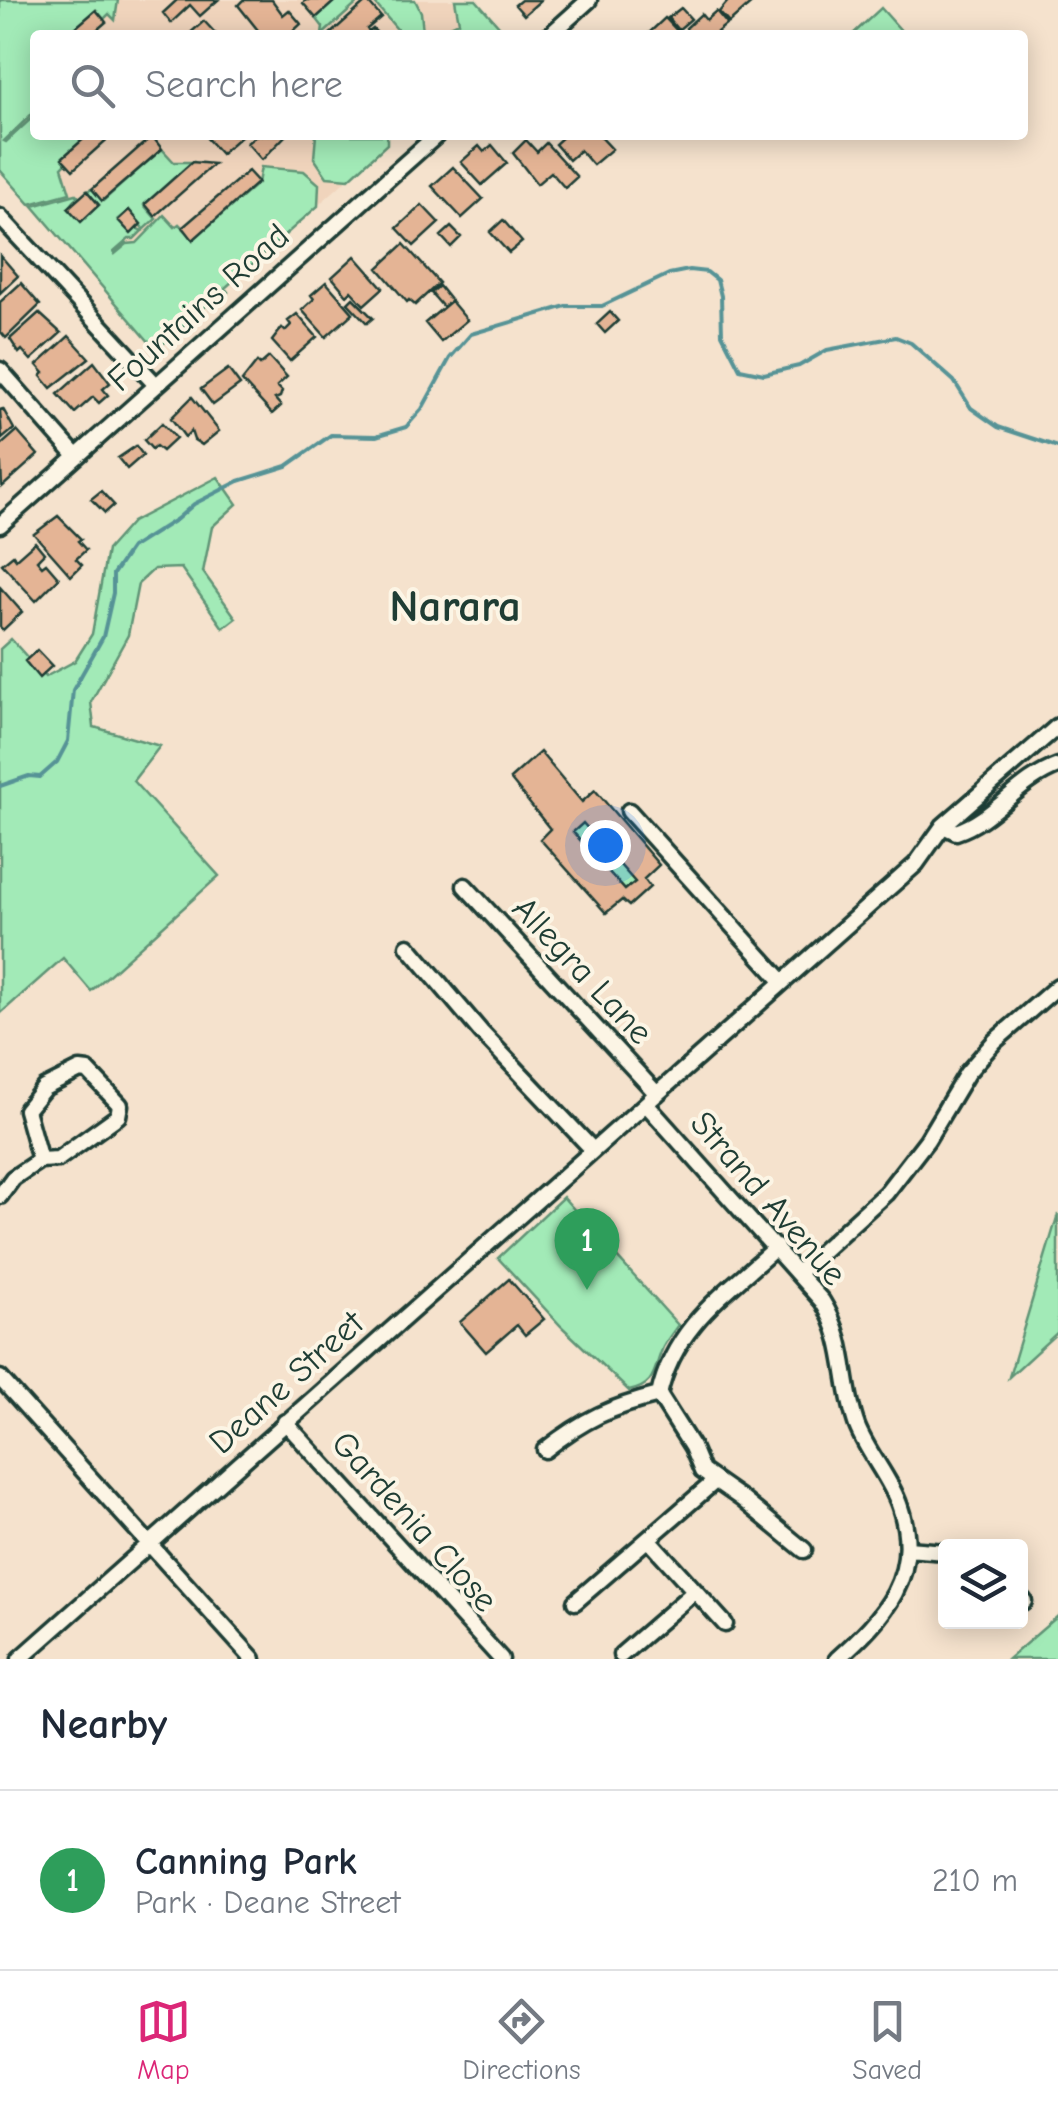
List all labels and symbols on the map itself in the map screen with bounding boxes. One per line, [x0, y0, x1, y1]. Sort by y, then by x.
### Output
street label: Fountains Road [99, 215, 298, 400]
district label: Narara [389, 580, 521, 632]
your location [580, 820, 631, 871]
street label: Allegra Lane [504, 888, 661, 1053]
street label: Strand Avenue [682, 1103, 855, 1294]
pin: 1 [554, 1208, 620, 1290]
street label: Deane Street [201, 1302, 373, 1462]
street label: Gardenia Close [323, 1423, 506, 1620]

